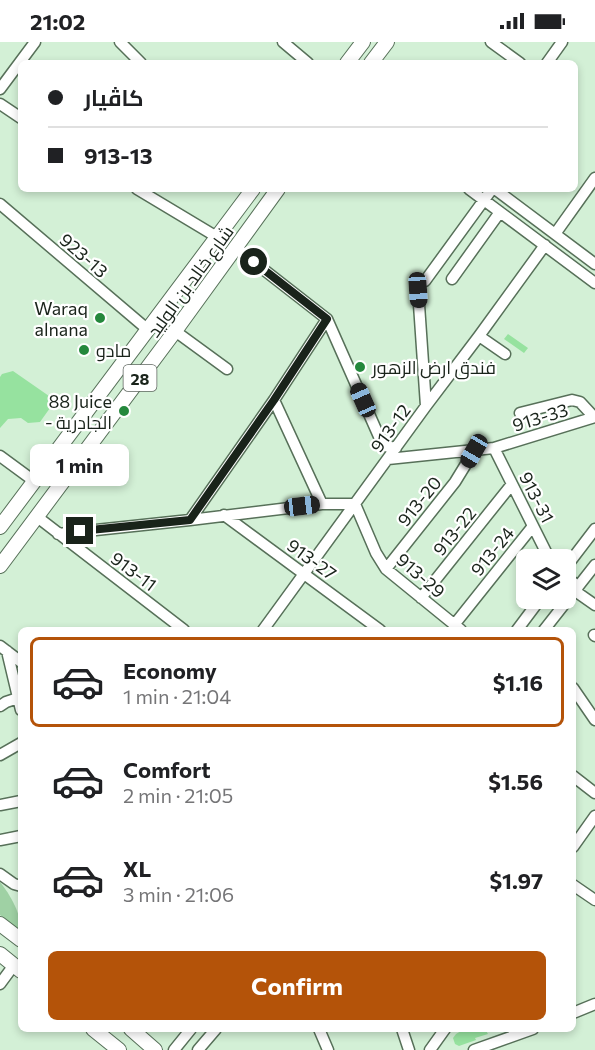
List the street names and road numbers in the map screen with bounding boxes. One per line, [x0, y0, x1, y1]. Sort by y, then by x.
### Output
street label: شارع خالد بن الوليد [142, 221, 239, 342]
street label: 923-13 [55, 228, 113, 282]
road number: 28 [124, 365, 156, 391]
street label: 913-33 [510, 398, 570, 436]
street label: 913-12 [365, 400, 415, 456]
street label: 913-31 [515, 468, 559, 526]
street label: 913-20 [392, 471, 446, 531]
street label: 913-22 [428, 502, 480, 560]
street label: 913-24 [466, 522, 519, 580]
street label: 913-27 [283, 534, 341, 584]
street label: 913-11 [107, 547, 161, 595]
street label: 913-29 [392, 548, 450, 602]

